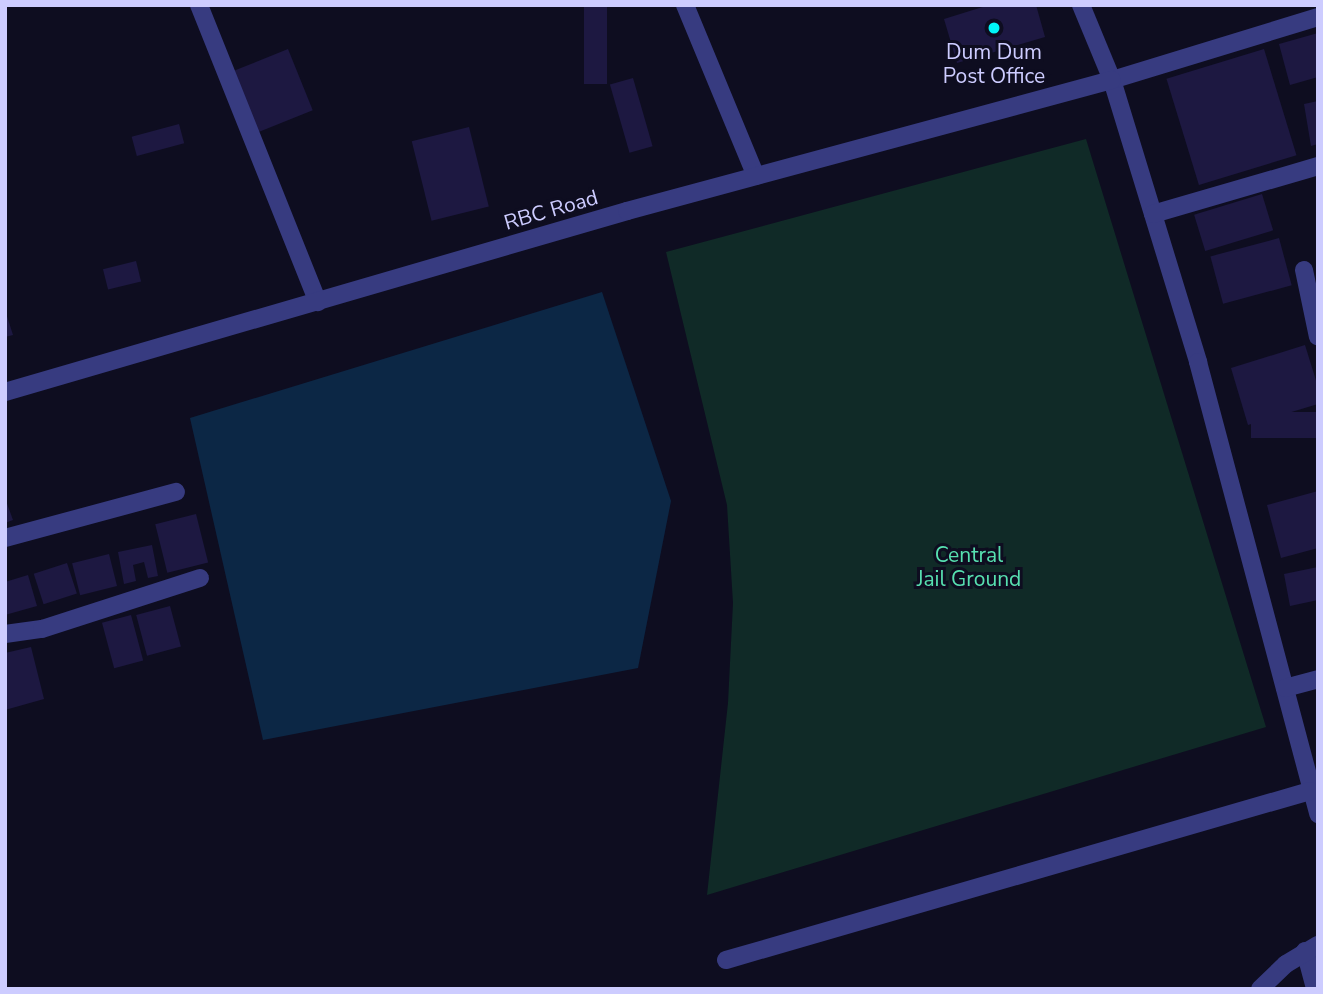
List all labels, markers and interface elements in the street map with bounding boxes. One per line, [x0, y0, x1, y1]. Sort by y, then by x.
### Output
marker: Dum Dum Post Office [986, 20, 1002, 36]
place label: Dum Dum Post Office [943, 39, 1045, 89]
street label: RBC Road [501, 185, 601, 235]
park label: Central Jail Ground [917, 542, 1021, 592]

